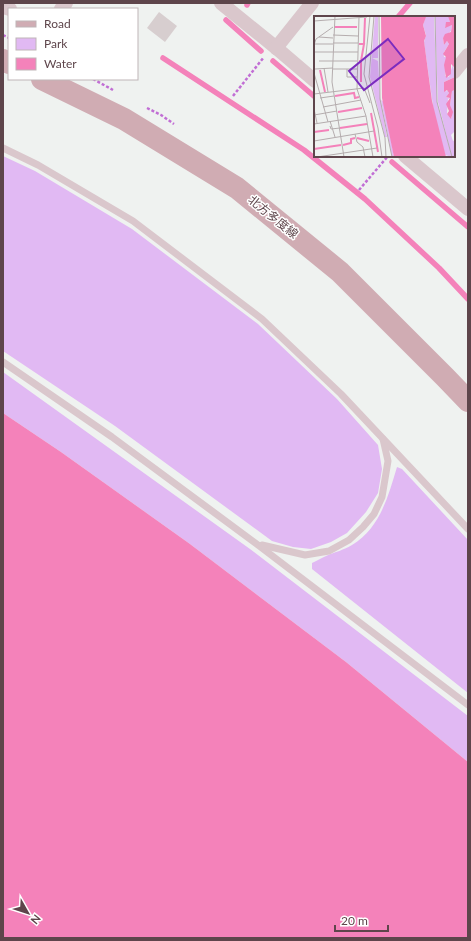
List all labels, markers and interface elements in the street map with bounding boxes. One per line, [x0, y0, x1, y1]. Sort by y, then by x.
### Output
legend [8, 8, 138, 80]
text: Road [44, 16, 71, 31]
inset map [314, 16, 455, 157]
text: Park [44, 36, 68, 51]
text: Water [44, 56, 77, 71]
street label: 北方多度線 [245, 192, 301, 241]
north arrow [8, 893, 48, 933]
scale bar [335, 907, 388, 933]
text: N [28, 912, 44, 927]
text: 20 m [341, 913, 368, 928]

